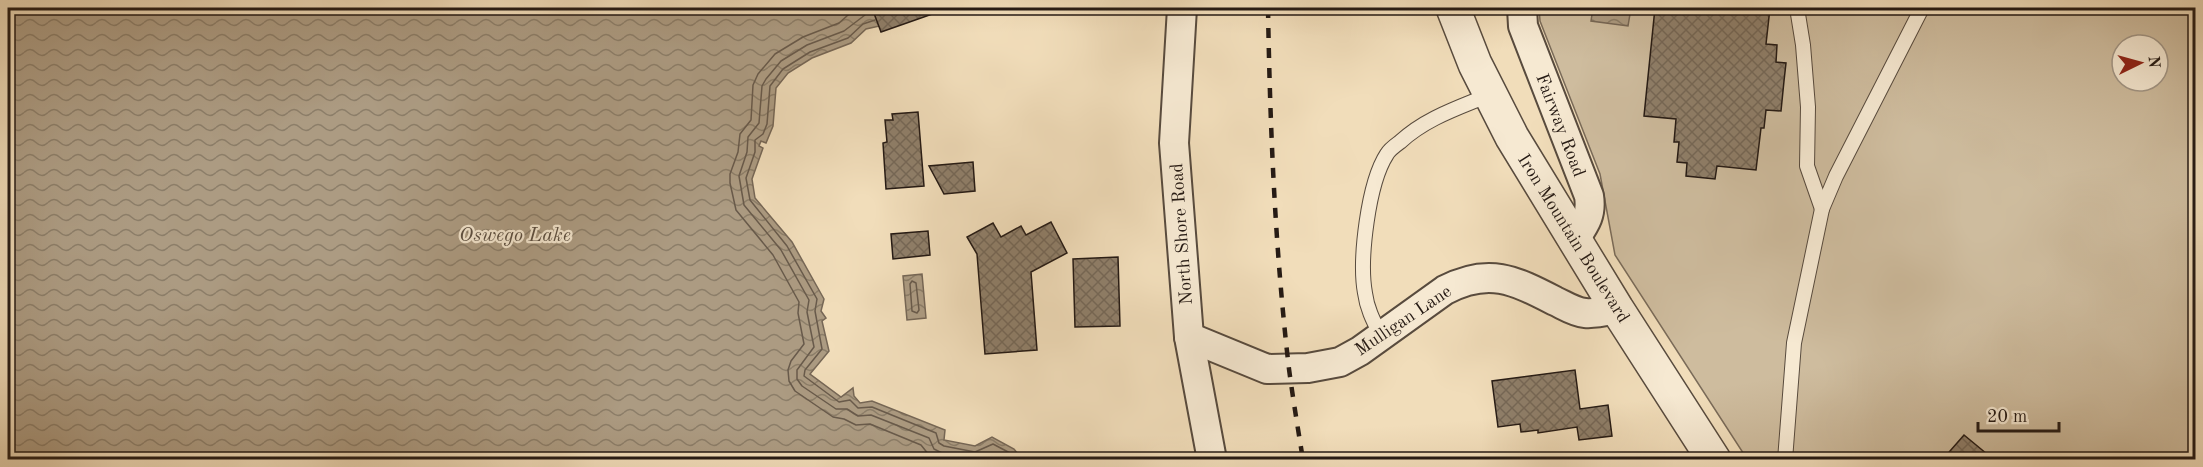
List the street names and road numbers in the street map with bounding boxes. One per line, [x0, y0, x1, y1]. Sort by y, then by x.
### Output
street label: Fairway Road [1532, 71, 1588, 179]
street label: Iron Mountain Boulevard [1514, 151, 1632, 326]
street label: North Shore Road [1168, 162, 1196, 305]
street label: Mulligan Lane [1352, 282, 1455, 359]

